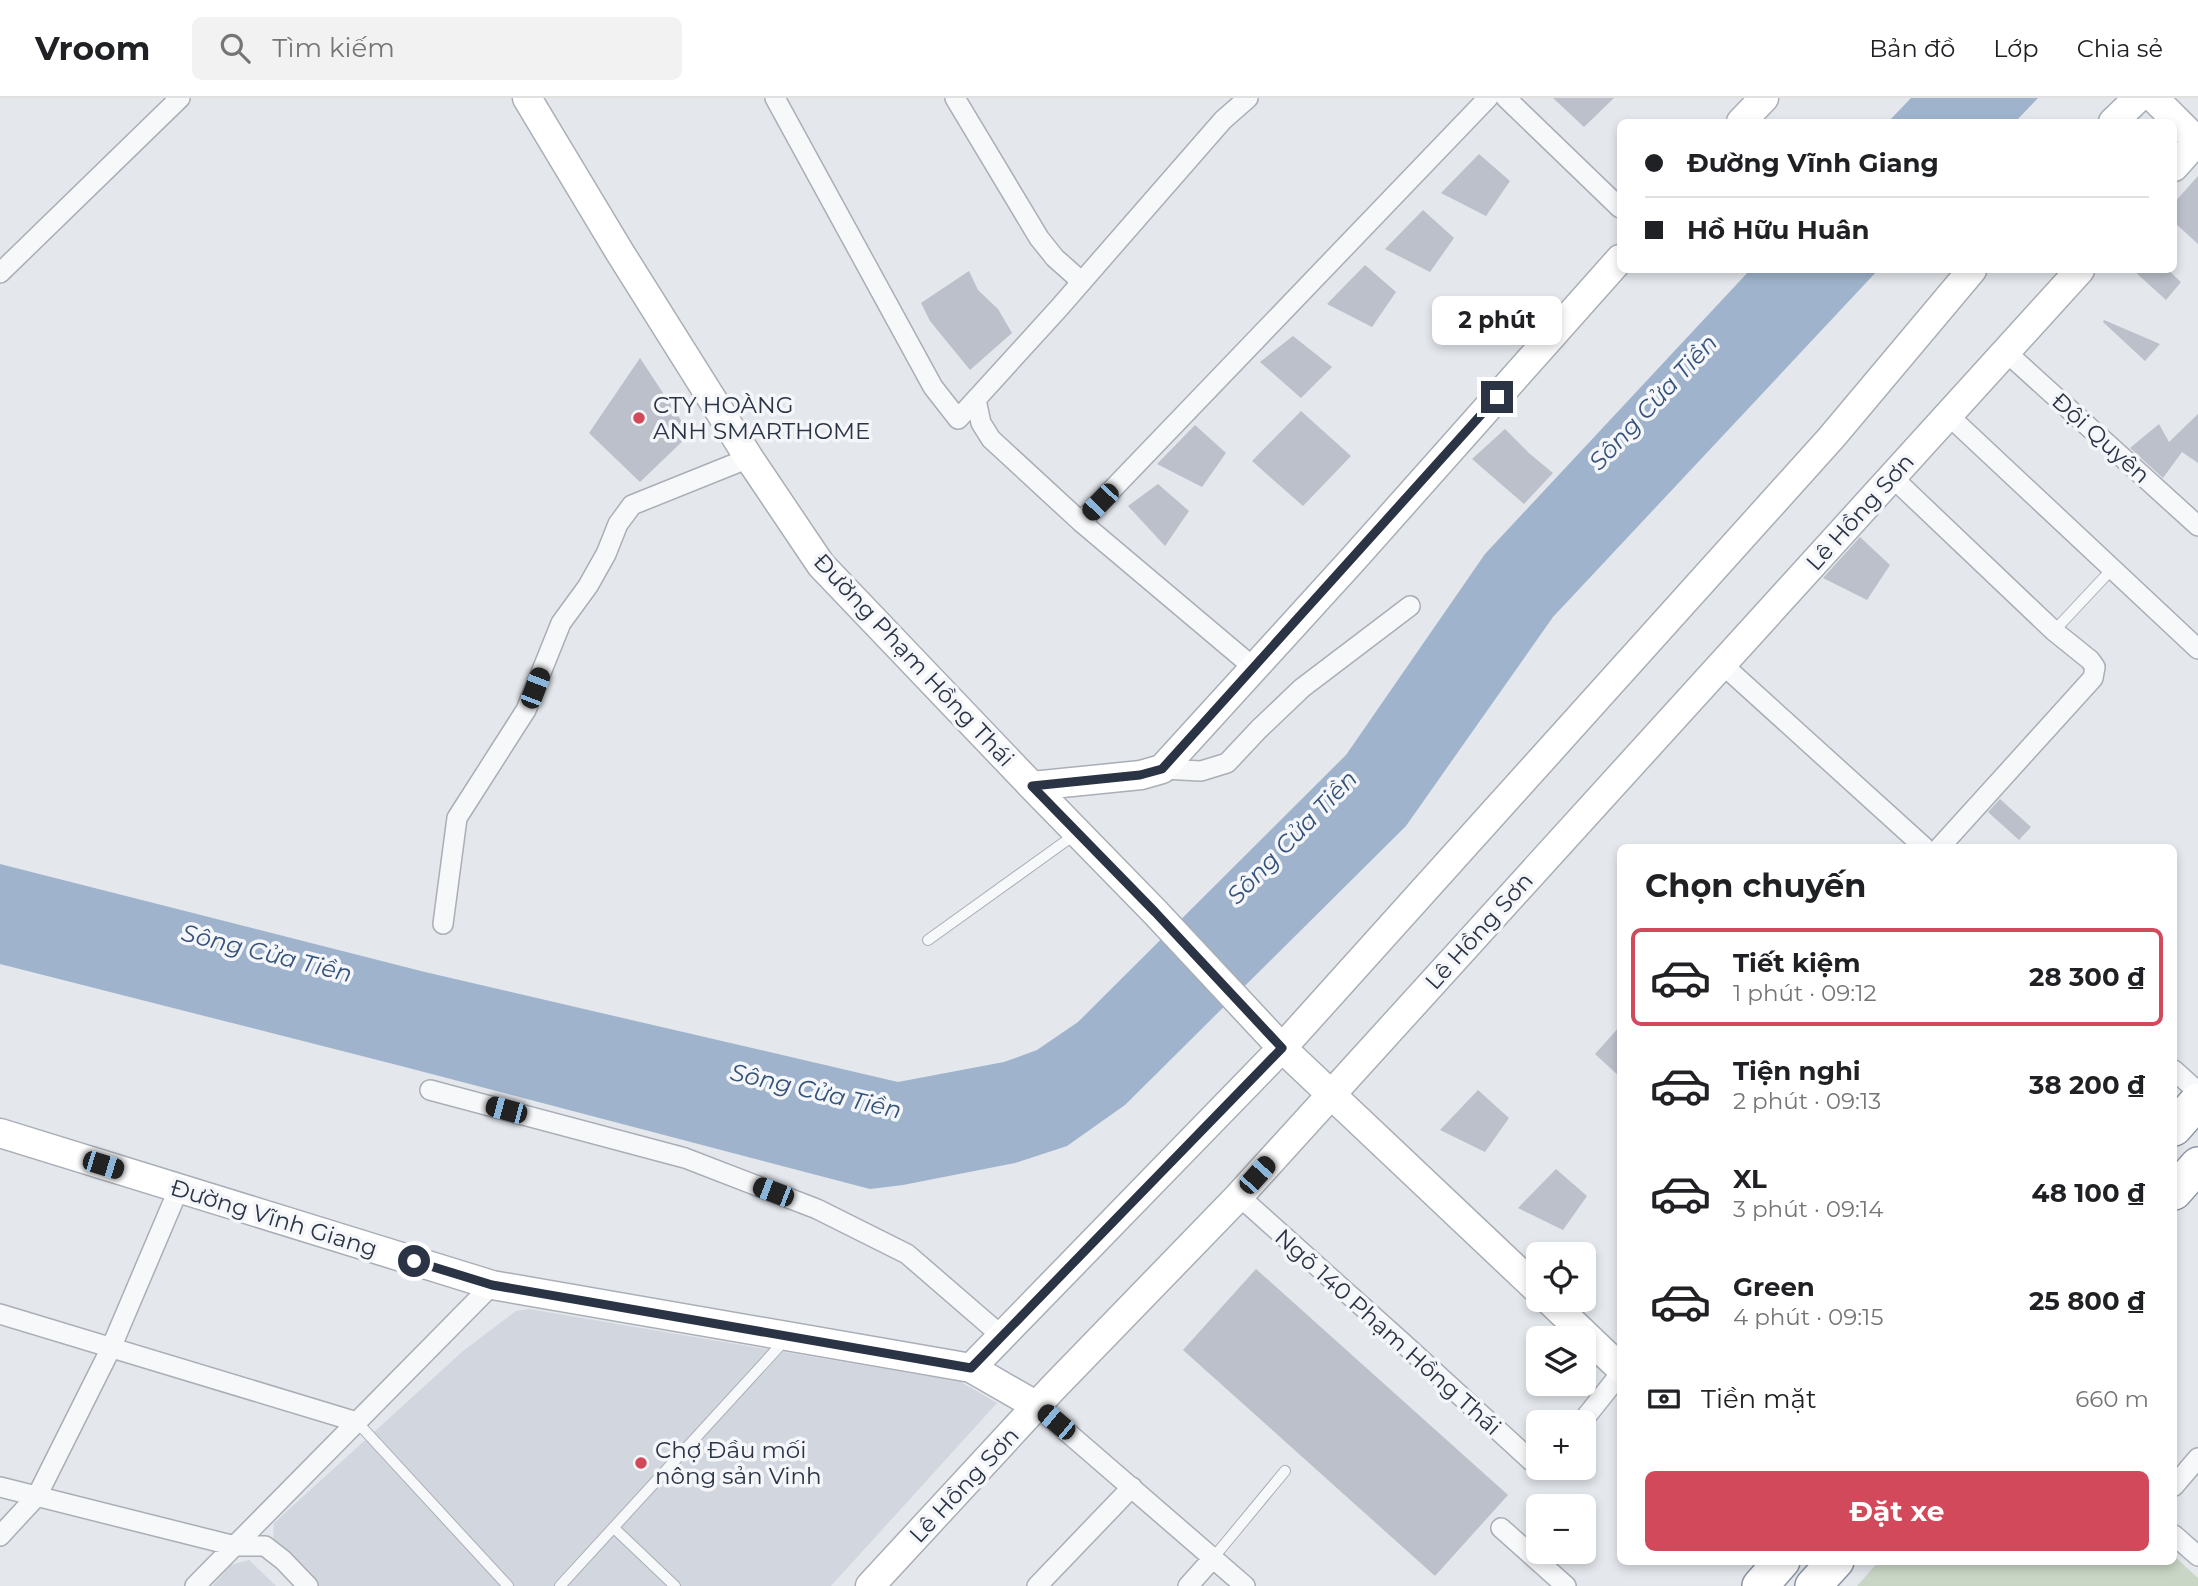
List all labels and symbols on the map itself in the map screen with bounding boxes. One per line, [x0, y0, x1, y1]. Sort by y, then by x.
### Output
callout: 2 phút [1432, 296, 1562, 344]
water label: Sông Cửa Tiền [1583, 328, 1723, 476]
route end [1481, 381, 1513, 413]
street label: Đội Quyên [2046, 387, 2156, 489]
place label: CTY HOÀNG ANH SMARTHOME [653, 391, 870, 445]
marker: CTY HOÀNG ANH SMARTHOME [631, 410, 647, 426]
street label: Lê Hồng Sơn [1800, 448, 1920, 576]
car [1078, 480, 1123, 524]
street label: Đường Phạm Hồng Thái [808, 548, 1020, 772]
car [518, 665, 553, 711]
water label: Sông Cửa Tiền [1221, 764, 1363, 910]
street label: Lê Hồng Sơn [1419, 867, 1539, 995]
water label: Sông Cửa Tiền [179, 918, 355, 988]
water label: Sông Cửa Tiền [728, 1057, 904, 1125]
car [483, 1094, 530, 1126]
car [80, 1149, 127, 1181]
car [1236, 1152, 1279, 1198]
street label: Đường Vĩnh Giang [167, 1173, 381, 1263]
car [750, 1175, 797, 1209]
street label: Ngõ 140 Phạm Hồng Thái [1269, 1223, 1507, 1441]
route start [398, 1245, 430, 1277]
car [1034, 1400, 1079, 1444]
street label: Lê Hồng Sơn [903, 1421, 1025, 1549]
place label: Chợ Đầu mối nông sản Vinh [655, 1436, 822, 1490]
marker: Chợ Đầu mối nông sản Vinh [633, 1455, 649, 1471]

